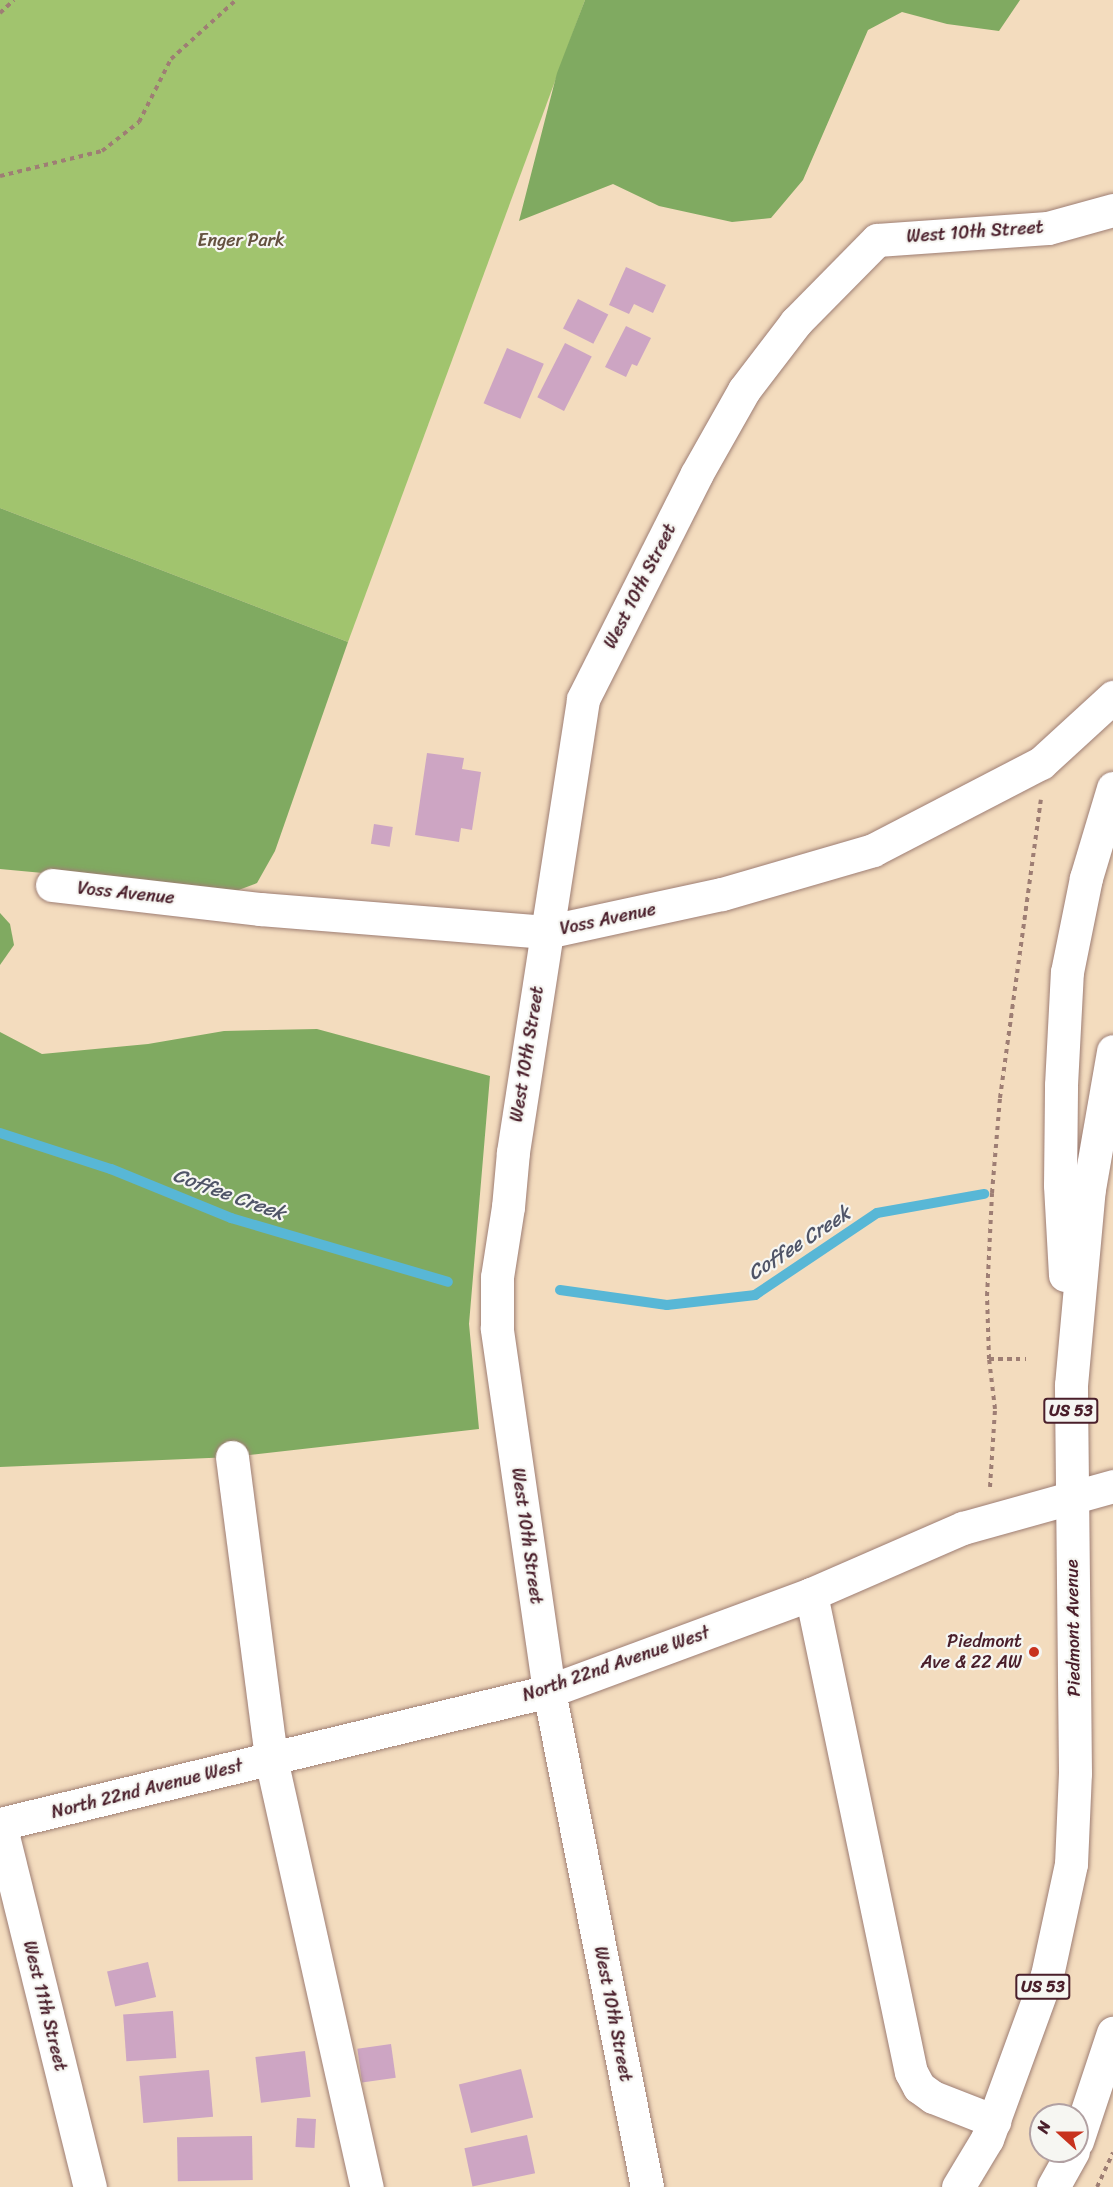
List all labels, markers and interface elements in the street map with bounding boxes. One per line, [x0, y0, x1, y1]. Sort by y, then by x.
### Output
street label: West 10th Street [906, 216, 1044, 248]
park label: Enger Park [198, 229, 284, 251]
street label: West 10th Street [599, 520, 681, 652]
street label: Voss Avenue [77, 877, 175, 909]
street label: Voss Avenue [558, 898, 658, 940]
street label: West 10th Street [506, 984, 548, 1124]
water label: Coffee Creek [170, 1163, 288, 1225]
water label: Coffee Creek [743, 1201, 855, 1285]
road number: US 53 [1042, 1398, 1100, 1424]
street label: West 10th Street [507, 1466, 547, 1606]
street label: Piedmont Avenue [1061, 1559, 1085, 1697]
street label: North 22nd Avenue West [519, 1622, 713, 1706]
place label: Piedmont Ave & 22 AW [921, 1631, 1022, 1674]
marker: Piedmont Ave & 22 AW [1027, 1645, 1041, 1659]
street label: North 22nd Avenue West [49, 1755, 245, 1823]
street label: West 11th Street [18, 1939, 72, 2073]
street label: West 10th Street [589, 1945, 637, 2083]
road number: US 53 [1014, 1974, 1072, 2000]
north arrow [1029, 2103, 1089, 2163]
text: N [1028, 2117, 1059, 2137]

